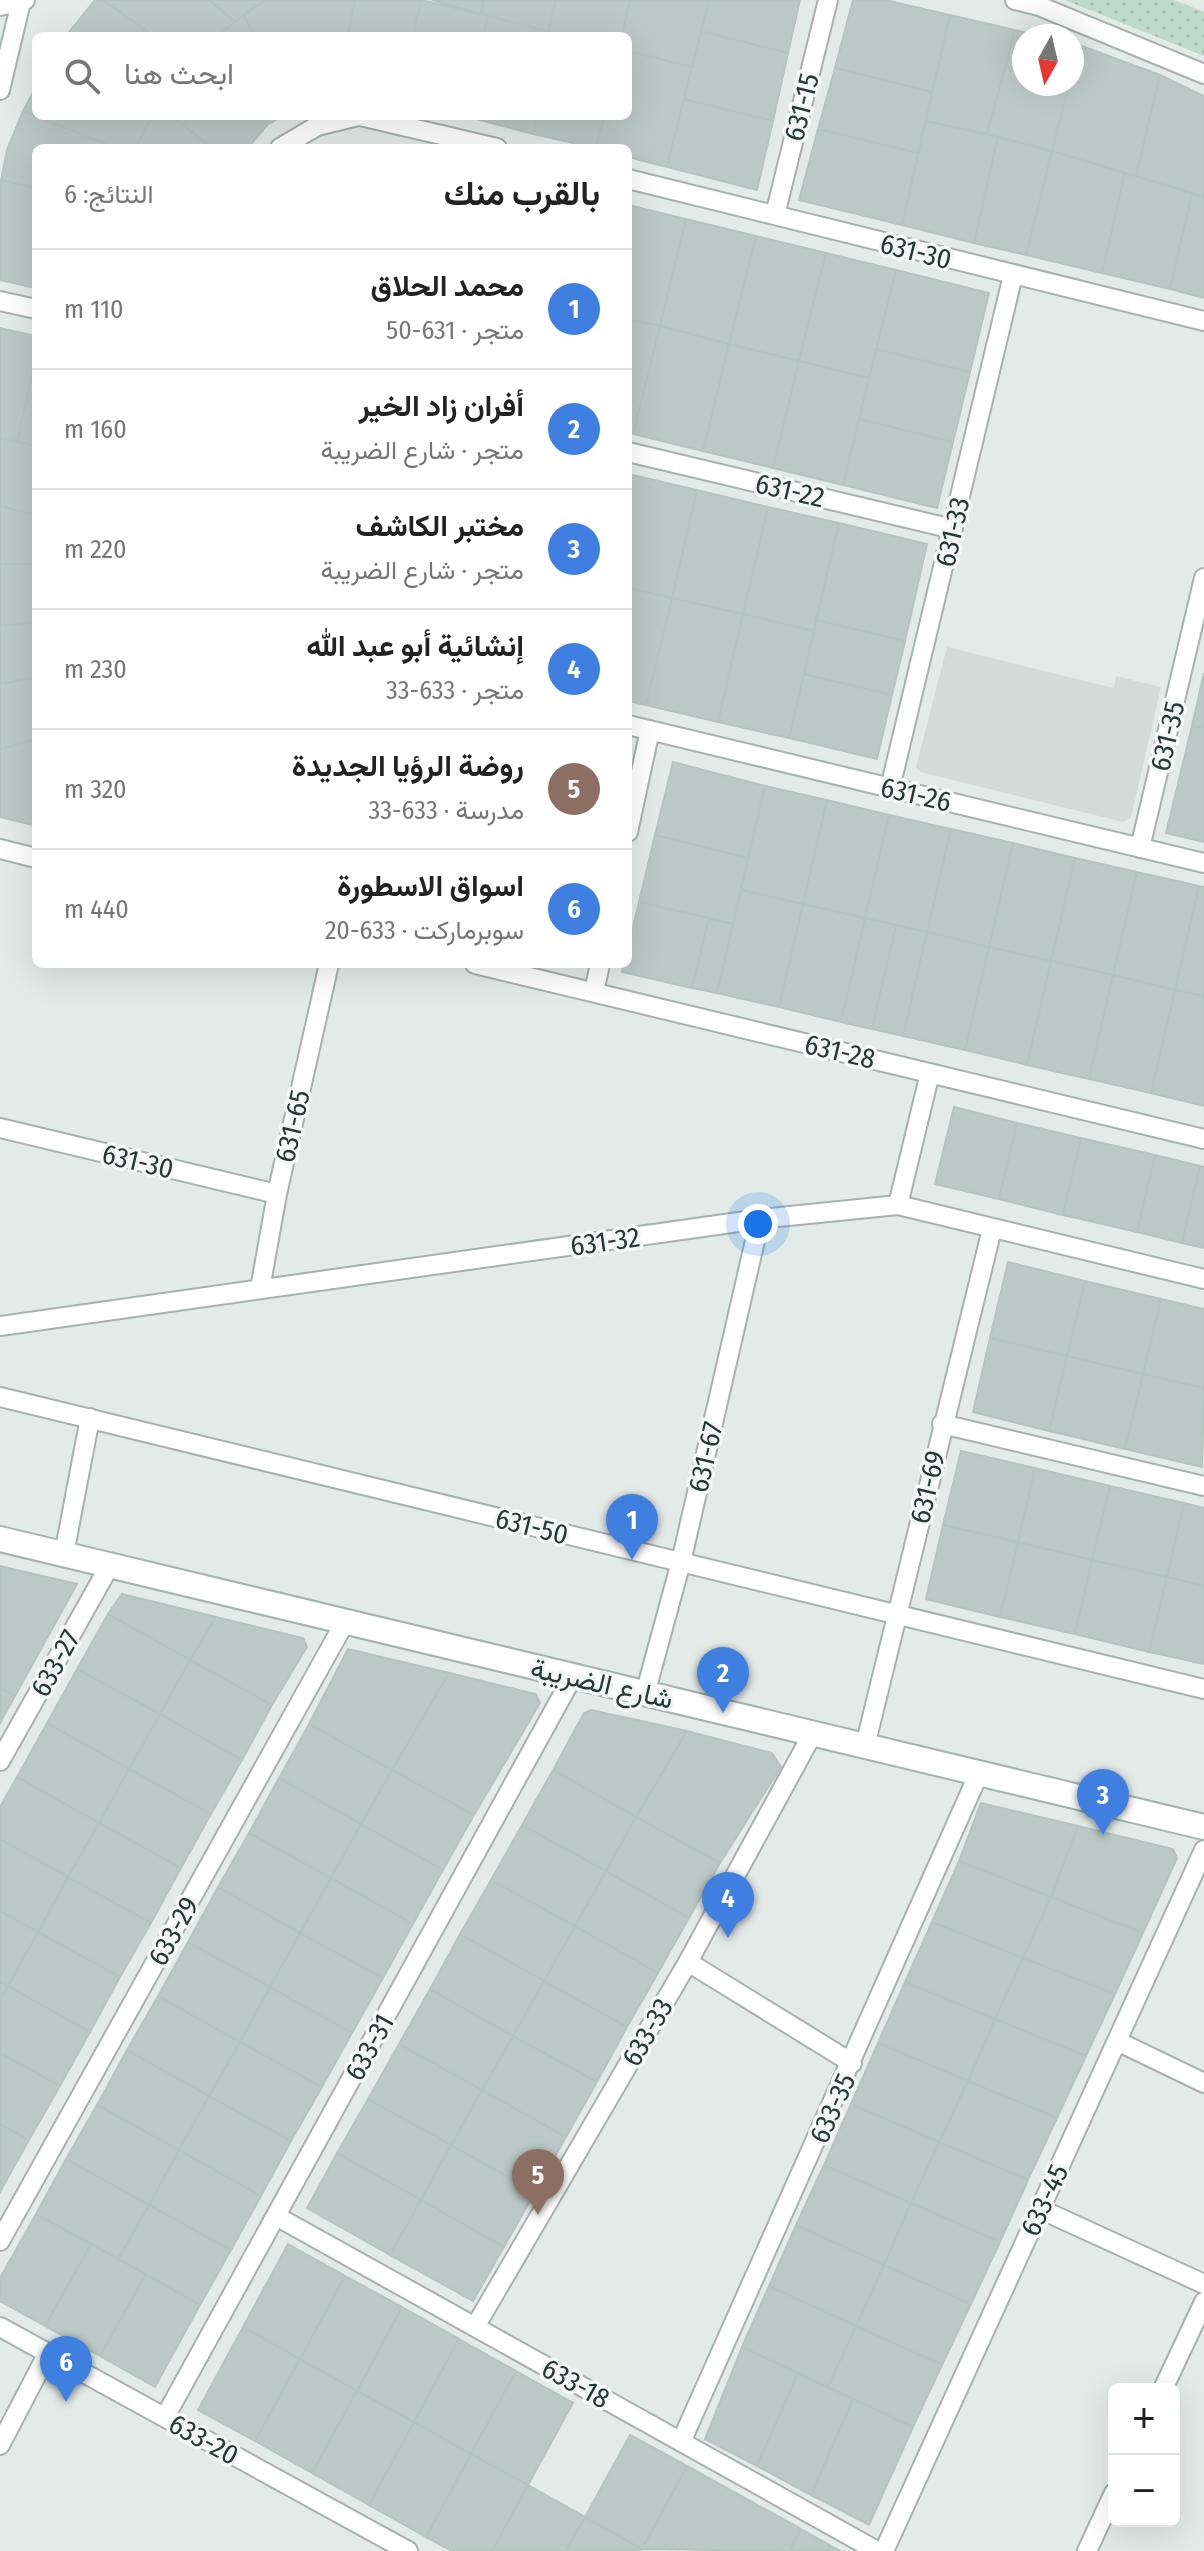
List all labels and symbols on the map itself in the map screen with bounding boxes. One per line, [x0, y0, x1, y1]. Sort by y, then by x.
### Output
north arrow [1012, 24, 1084, 96]
street label: 631-15 [777, 70, 826, 144]
street label: 631-30 [877, 227, 955, 276]
street label: 631-22 [752, 467, 828, 514]
street label: 631-33 [928, 494, 976, 570]
street label: 631-35 [1143, 698, 1192, 774]
street label: 631-26 [877, 770, 954, 819]
street label: 631-28 [801, 1027, 878, 1076]
street label: 631-65 [268, 1087, 317, 1166]
street label: 631-30 [99, 1137, 177, 1186]
your location [738, 1204, 778, 1244]
street label: 631-32 [568, 1220, 642, 1263]
street label: 631-67 [681, 1419, 730, 1496]
street label: 631-69 [903, 1447, 952, 1527]
pin: 1 [606, 1494, 658, 1560]
street label: 631-50 [492, 1502, 572, 1551]
street label: 633-27 [24, 1624, 87, 1702]
pin: 2 [697, 1647, 749, 1713]
street label: شارع الضريبة [527, 1651, 676, 1718]
pin: 3 [1077, 1769, 1129, 1835]
pin: 4 [702, 1872, 754, 1938]
street label: 633-29 [141, 1891, 206, 1971]
street label: 633-33 [615, 1992, 680, 2072]
street label: 633-31 [338, 2008, 401, 2086]
street label: 633-35 [803, 2068, 862, 2148]
pin: 5 [512, 2149, 564, 2215]
street label: 633-45 [1014, 2159, 1075, 2241]
pin: 6 [40, 2336, 92, 2402]
street label: 633-18 [536, 2351, 615, 2415]
street label: 633-20 [163, 2407, 244, 2472]

